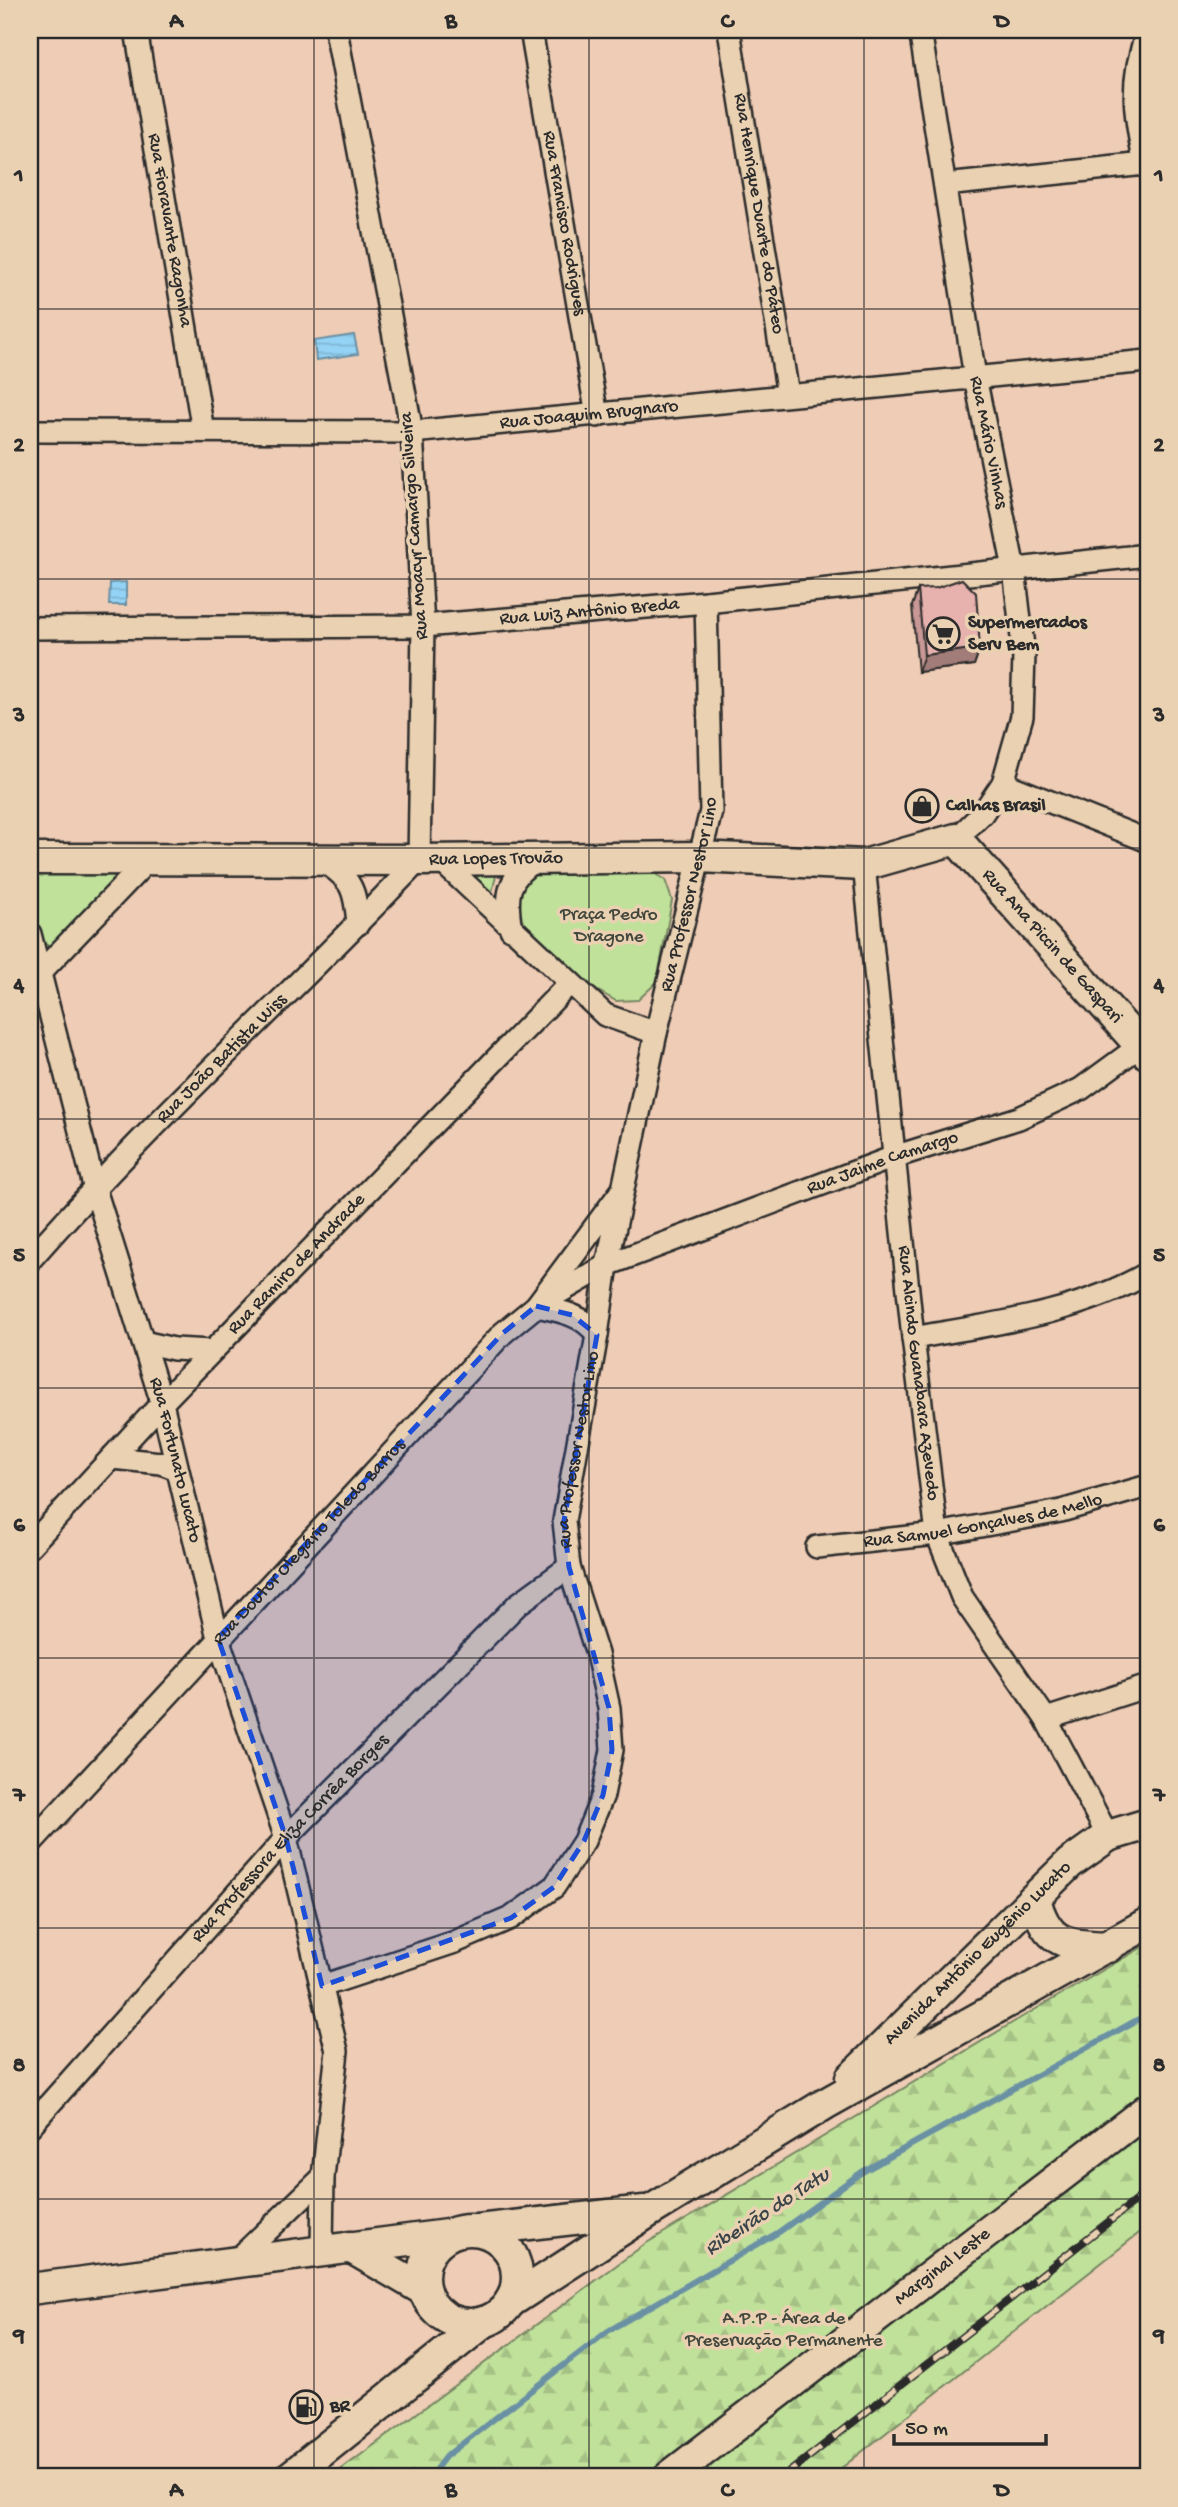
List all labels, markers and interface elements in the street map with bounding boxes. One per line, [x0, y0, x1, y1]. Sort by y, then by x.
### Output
text: A [168, 9, 184, 36]
text: B [444, 9, 458, 36]
text: C [721, 9, 736, 36]
text: D [993, 9, 1011, 36]
street label: Rua Henrique Duarte do Páteo [728, 91, 790, 336]
street label: Rua Francisco Rodrigues [537, 129, 591, 318]
street label: Rua Fioravante Ragonha [142, 132, 197, 330]
text: 1 [13, 163, 24, 190]
text: 1 [1153, 163, 1164, 190]
street label: Rua Mário Vinhas [964, 374, 1013, 511]
street label: Rua Joaquim Brugnaro [499, 395, 680, 435]
street label: Rua Moacyr Camargo Silveira [395, 410, 434, 641]
text: 2 [13, 433, 25, 460]
text: 2 [1153, 433, 1165, 460]
street label: Rua Luiz Antônio Breda [499, 593, 682, 631]
place label: Supermercados Serv Bem [968, 612, 1088, 657]
supermarket icon: Supermercados Serv Bem [924, 615, 962, 653]
text: 3 [12, 703, 25, 730]
text: 3 [1152, 703, 1165, 730]
shop icon: Calhas Brasil [903, 787, 941, 825]
place label: Calhas Brasil [945, 795, 1046, 818]
street label: Rua Professor Nestor Lino [655, 797, 723, 994]
street label: Rua Lopes Trovão [429, 847, 563, 871]
street label: Rua Ana Piccin de Gaspari [977, 864, 1127, 1029]
park label: Praça Pedro Dragone [559, 904, 658, 949]
text: 4 [13, 973, 25, 1000]
text: 4 [1153, 973, 1165, 1000]
street label: Rua João Batista Wiss [152, 988, 293, 1129]
street label: Rua Jaime Camargo [804, 1126, 961, 1200]
street label: Rua Ramiro de Andrade [223, 1189, 371, 1340]
text: 5 [13, 1243, 25, 1270]
text: 5 [1153, 1243, 1165, 1270]
street label: Rua Alcindo Guanabara Azevedo [892, 1244, 944, 1502]
street label: Rua Professor Nestor Lino [552, 1349, 605, 1550]
street label: Rua Fortunato Lucato [143, 1375, 206, 1545]
street label: Rua Doutor Olegário Toledo Barros [208, 1434, 411, 1651]
street label: Rua Samuel Gonçalves de Mello [862, 1488, 1105, 1553]
text: 6 [13, 1513, 26, 1540]
text: 6 [1153, 1513, 1166, 1540]
street label: Rua Professora Eliza Corrêa Borges [187, 1728, 395, 1948]
text: 7 [12, 1783, 26, 1810]
text: 7 [1152, 1783, 1166, 1810]
street label: Avenida Antônio Eugênio Lucato [879, 1856, 1077, 2050]
text: 8 [13, 2053, 26, 2080]
text: 8 [1153, 2053, 1166, 2080]
water label: Ribeirão do Tatu [701, 2162, 837, 2263]
street label: Marginal Leste [890, 2223, 995, 2311]
park label: A.P.P - Área de Preservação Permanente [684, 2308, 883, 2353]
text: 9 [12, 2323, 25, 2350]
text: 9 [1152, 2323, 1165, 2350]
fuel station icon: BR [287, 2388, 325, 2426]
place label: BR [329, 2396, 351, 2419]
scale bar [894, 2402, 1047, 2446]
text: 50 m [905, 2418, 948, 2443]
text: A [168, 2478, 184, 2505]
text: B [444, 2478, 458, 2505]
text: C [721, 2478, 736, 2505]
text: D [993, 2478, 1011, 2505]

